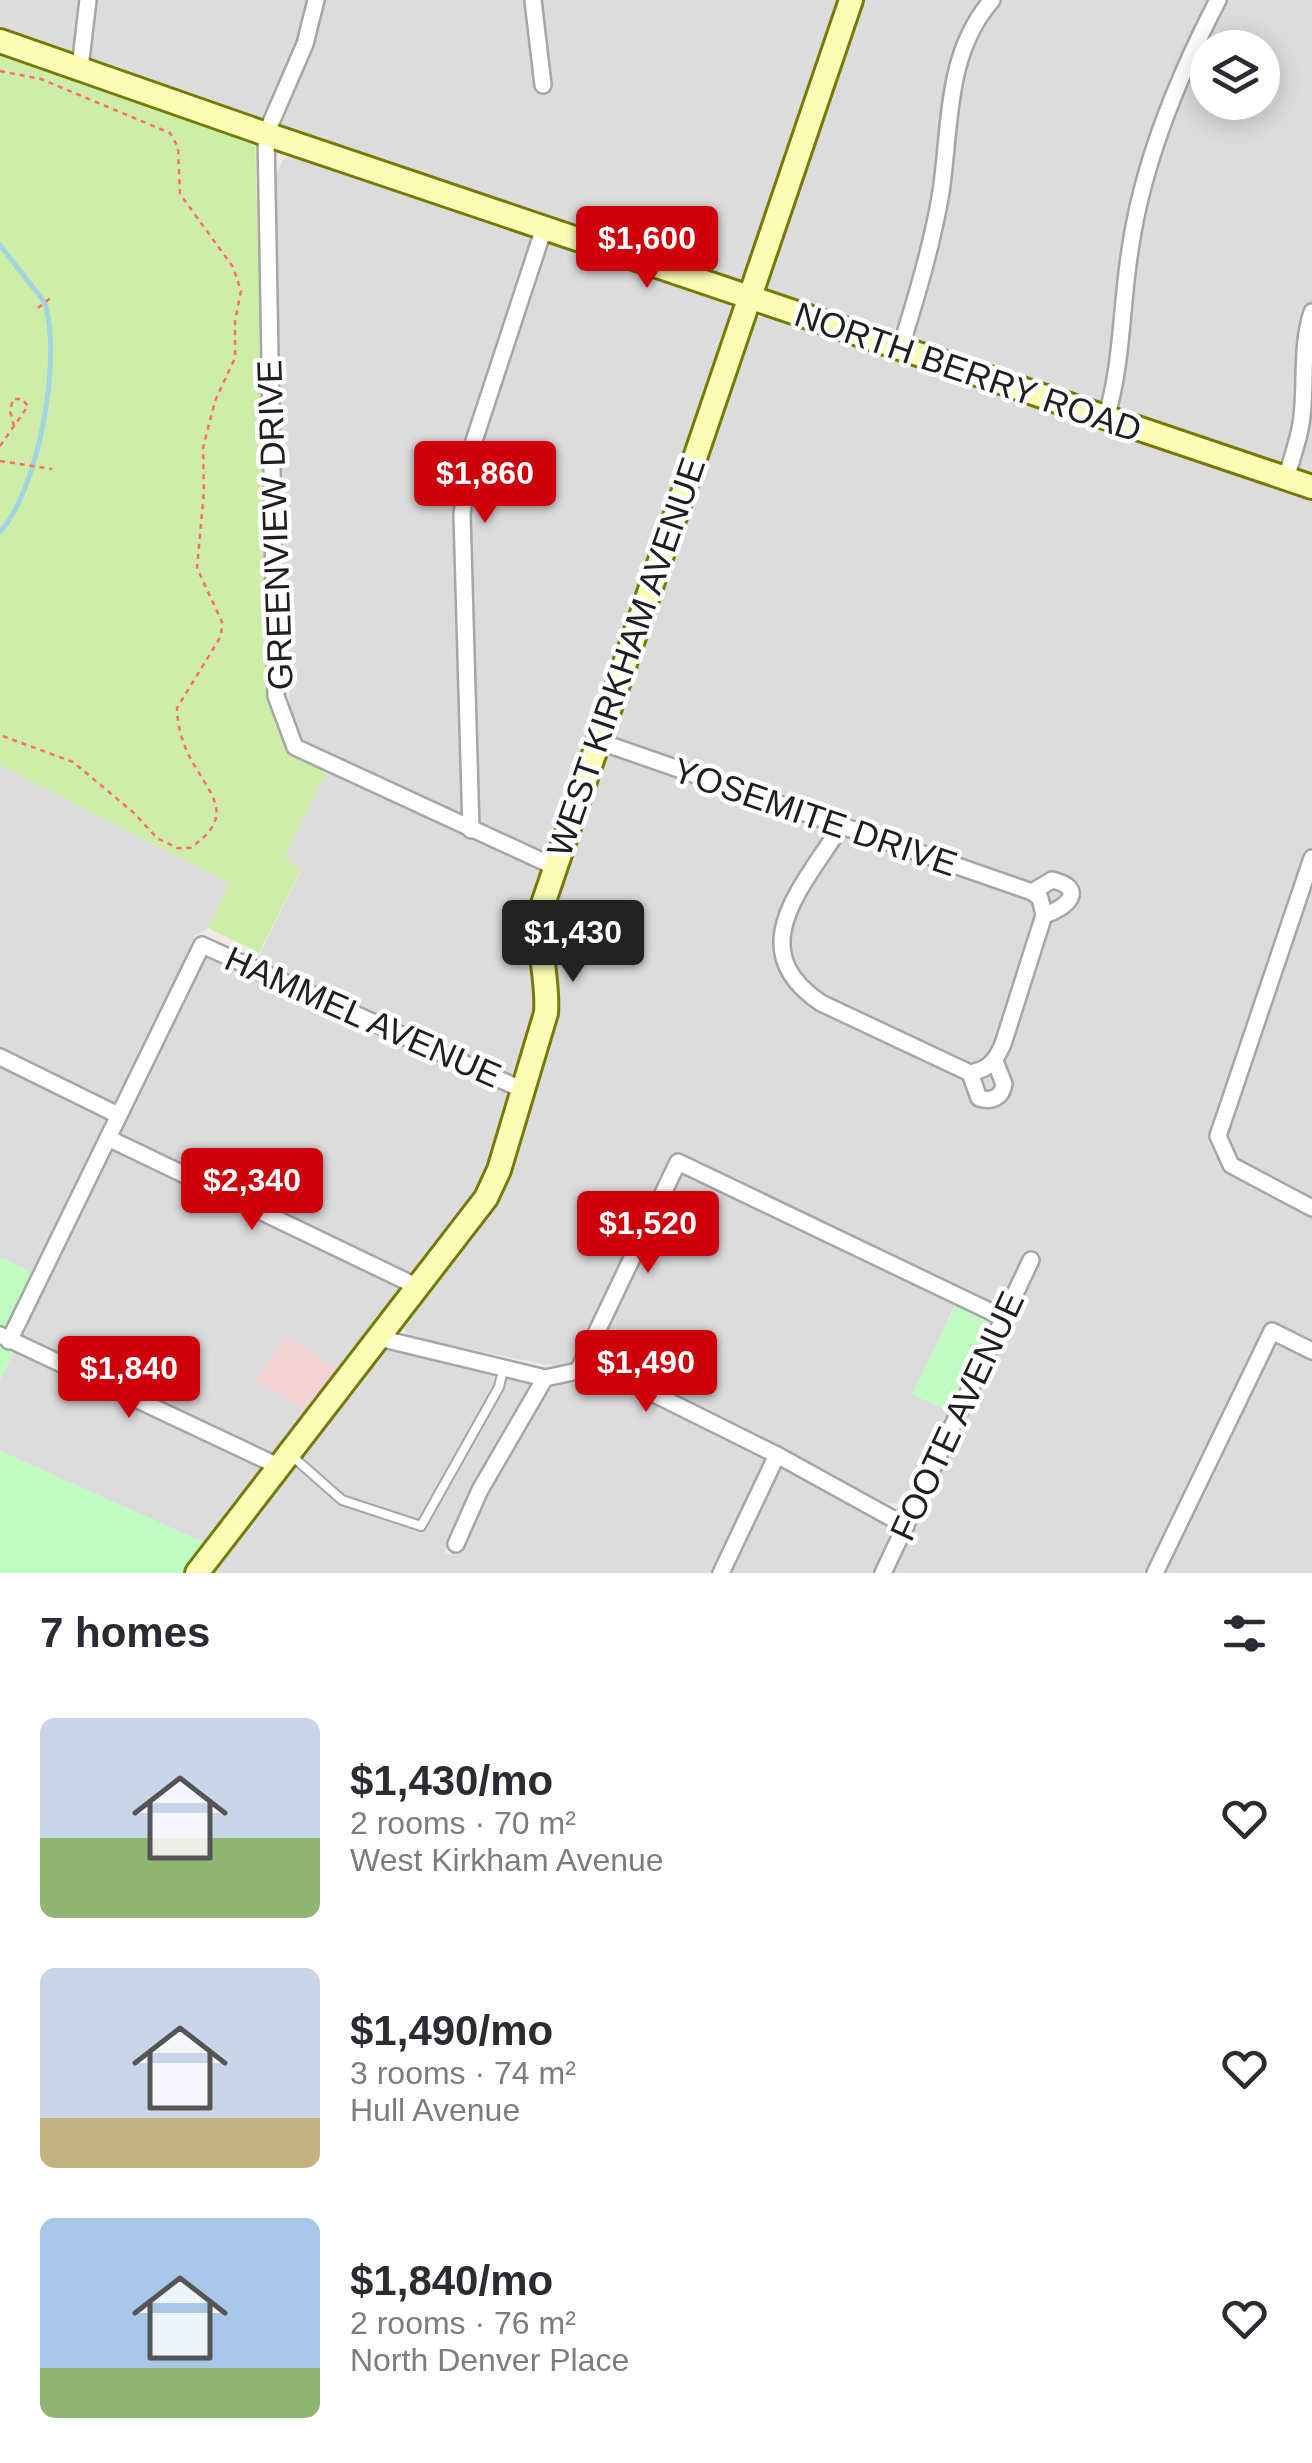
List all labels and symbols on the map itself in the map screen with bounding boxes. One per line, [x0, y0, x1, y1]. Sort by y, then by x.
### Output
pin: $1,600 [566, 206, 728, 291]
street label: NORTH BERRY ROAD [790, 294, 1146, 449]
street label: GREENVIEW DRIVE [249, 359, 300, 691]
pin: $1,860 [404, 441, 566, 526]
street label: WEST KIRKHAM AVENUE [539, 452, 712, 861]
street label: YOSEMITE DRIVE [668, 750, 962, 883]
pin: $1,430 [492, 900, 654, 985]
street label: HAMMEL AVENUE [219, 938, 507, 1095]
pin: $2,340 [171, 1148, 333, 1233]
pin: $1,520 [567, 1191, 729, 1276]
street label: FOOTE AVENUE [882, 1285, 1031, 1546]
pin: $1,490 [565, 1330, 727, 1415]
pin: $1,840 [48, 1336, 210, 1421]

